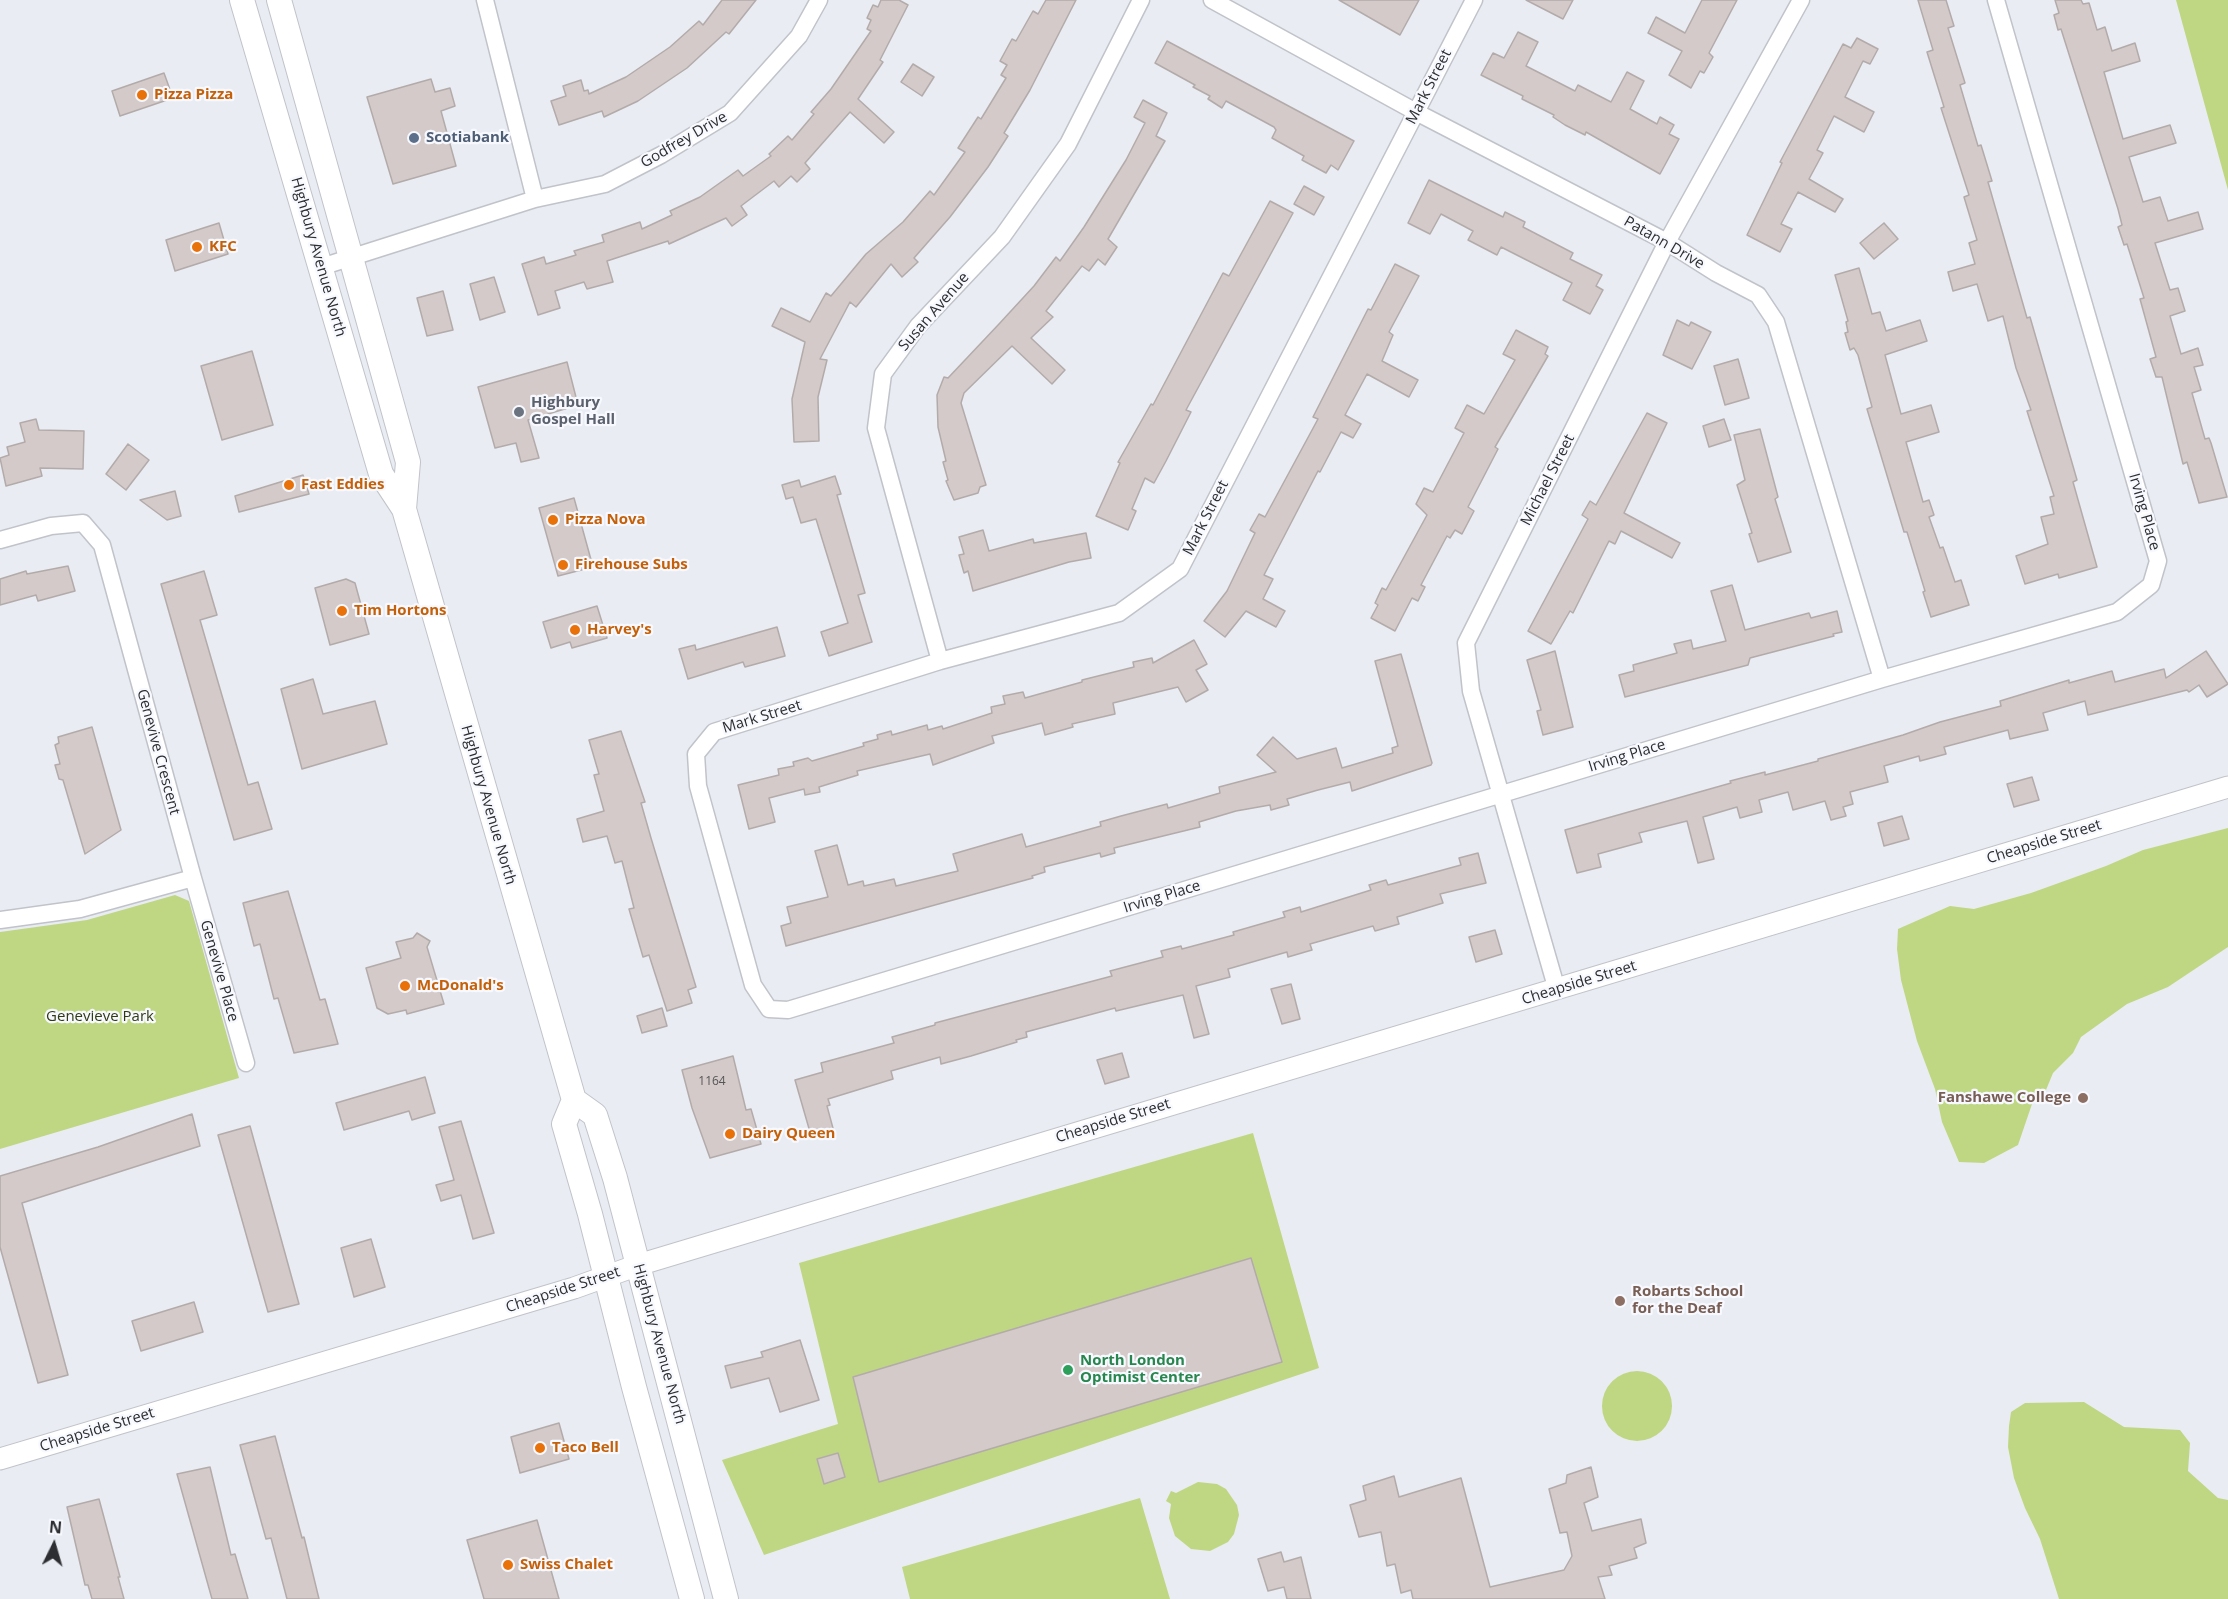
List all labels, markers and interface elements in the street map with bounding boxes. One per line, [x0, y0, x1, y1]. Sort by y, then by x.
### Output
street label: Mark Street [1402, 47, 1456, 127]
place label: Pizza Pizza [154, 86, 233, 104]
marker: Pizza Pizza [135, 88, 149, 102]
street label: Godfrey Drive [638, 108, 730, 172]
place label: Scotiabank [426, 129, 509, 147]
marker: Scotiabank [407, 131, 421, 145]
street label: Highbury Avenue North [287, 175, 349, 339]
street label: Patann Drive [1621, 213, 1707, 273]
place label: KFC [209, 238, 237, 256]
marker: KFC [190, 240, 204, 254]
street label: Susan Avenue [895, 269, 973, 355]
place label: Highbury Gospel Hall [531, 394, 615, 429]
marker: Highbury Gospel Hall [512, 405, 526, 419]
street label: Michael Street [1517, 431, 1579, 529]
street label: Irving Place [2124, 471, 2164, 553]
place label: Fast Eddies [301, 476, 384, 494]
marker: Fast Eddies [282, 478, 296, 492]
street label: Mark Street [1179, 478, 1233, 558]
place label: Pizza Nova [565, 511, 646, 529]
marker: Pizza Nova [546, 513, 560, 527]
place label: Firehouse Subs [575, 556, 688, 574]
marker: Firehouse Subs [556, 558, 570, 572]
place label: Tim Hortons [354, 602, 447, 620]
marker: Tim Hortons [335, 604, 349, 618]
place label: Harvey's [587, 621, 652, 639]
marker: Harvey's [568, 623, 582, 637]
street label: Genevive Crescent [133, 687, 183, 817]
street label: Mark Street [720, 696, 804, 738]
street label: Highbury Avenue North [457, 723, 519, 887]
street label: Irving Place [1586, 736, 1668, 776]
street label: Cheapside Street [1985, 816, 2103, 868]
street label: Irving Place [1121, 877, 1203, 917]
street label: Genevive Place [196, 918, 242, 1024]
street label: Cheapside Street [1520, 957, 1638, 1009]
place label: McDonald's [417, 977, 504, 995]
marker: McDonald's [398, 979, 412, 993]
park label: Genevieve Park [46, 1008, 154, 1026]
house number: 1164 [698, 1075, 726, 1089]
place label: Fanshawe College [1938, 1089, 2071, 1107]
marker: Fanshawe College [2076, 1091, 2090, 1105]
street label: Cheapside Street [1054, 1095, 1172, 1147]
place label: Dairy Queen [742, 1125, 835, 1143]
marker: Dairy Queen [723, 1127, 737, 1141]
street label: Highbury Avenue North [629, 1262, 689, 1426]
street label: Cheapside Street [504, 1263, 622, 1317]
place label: Robarts School for the Deaf [1632, 1283, 1743, 1318]
marker: Robarts School for the Deaf [1613, 1294, 1627, 1308]
place label: North London Optimist Center [1080, 1352, 1200, 1387]
marker: North London Optimist Center [1061, 1363, 1075, 1377]
street label: Cheapside Street [38, 1404, 156, 1456]
place label: Taco Bell [552, 1439, 619, 1457]
marker: Taco Bell [533, 1441, 547, 1455]
north arrow [24, 1515, 84, 1575]
text: N [48, 1516, 63, 1539]
place label: Swiss Chalet [520, 1556, 613, 1574]
marker: Swiss Chalet [501, 1558, 515, 1572]

